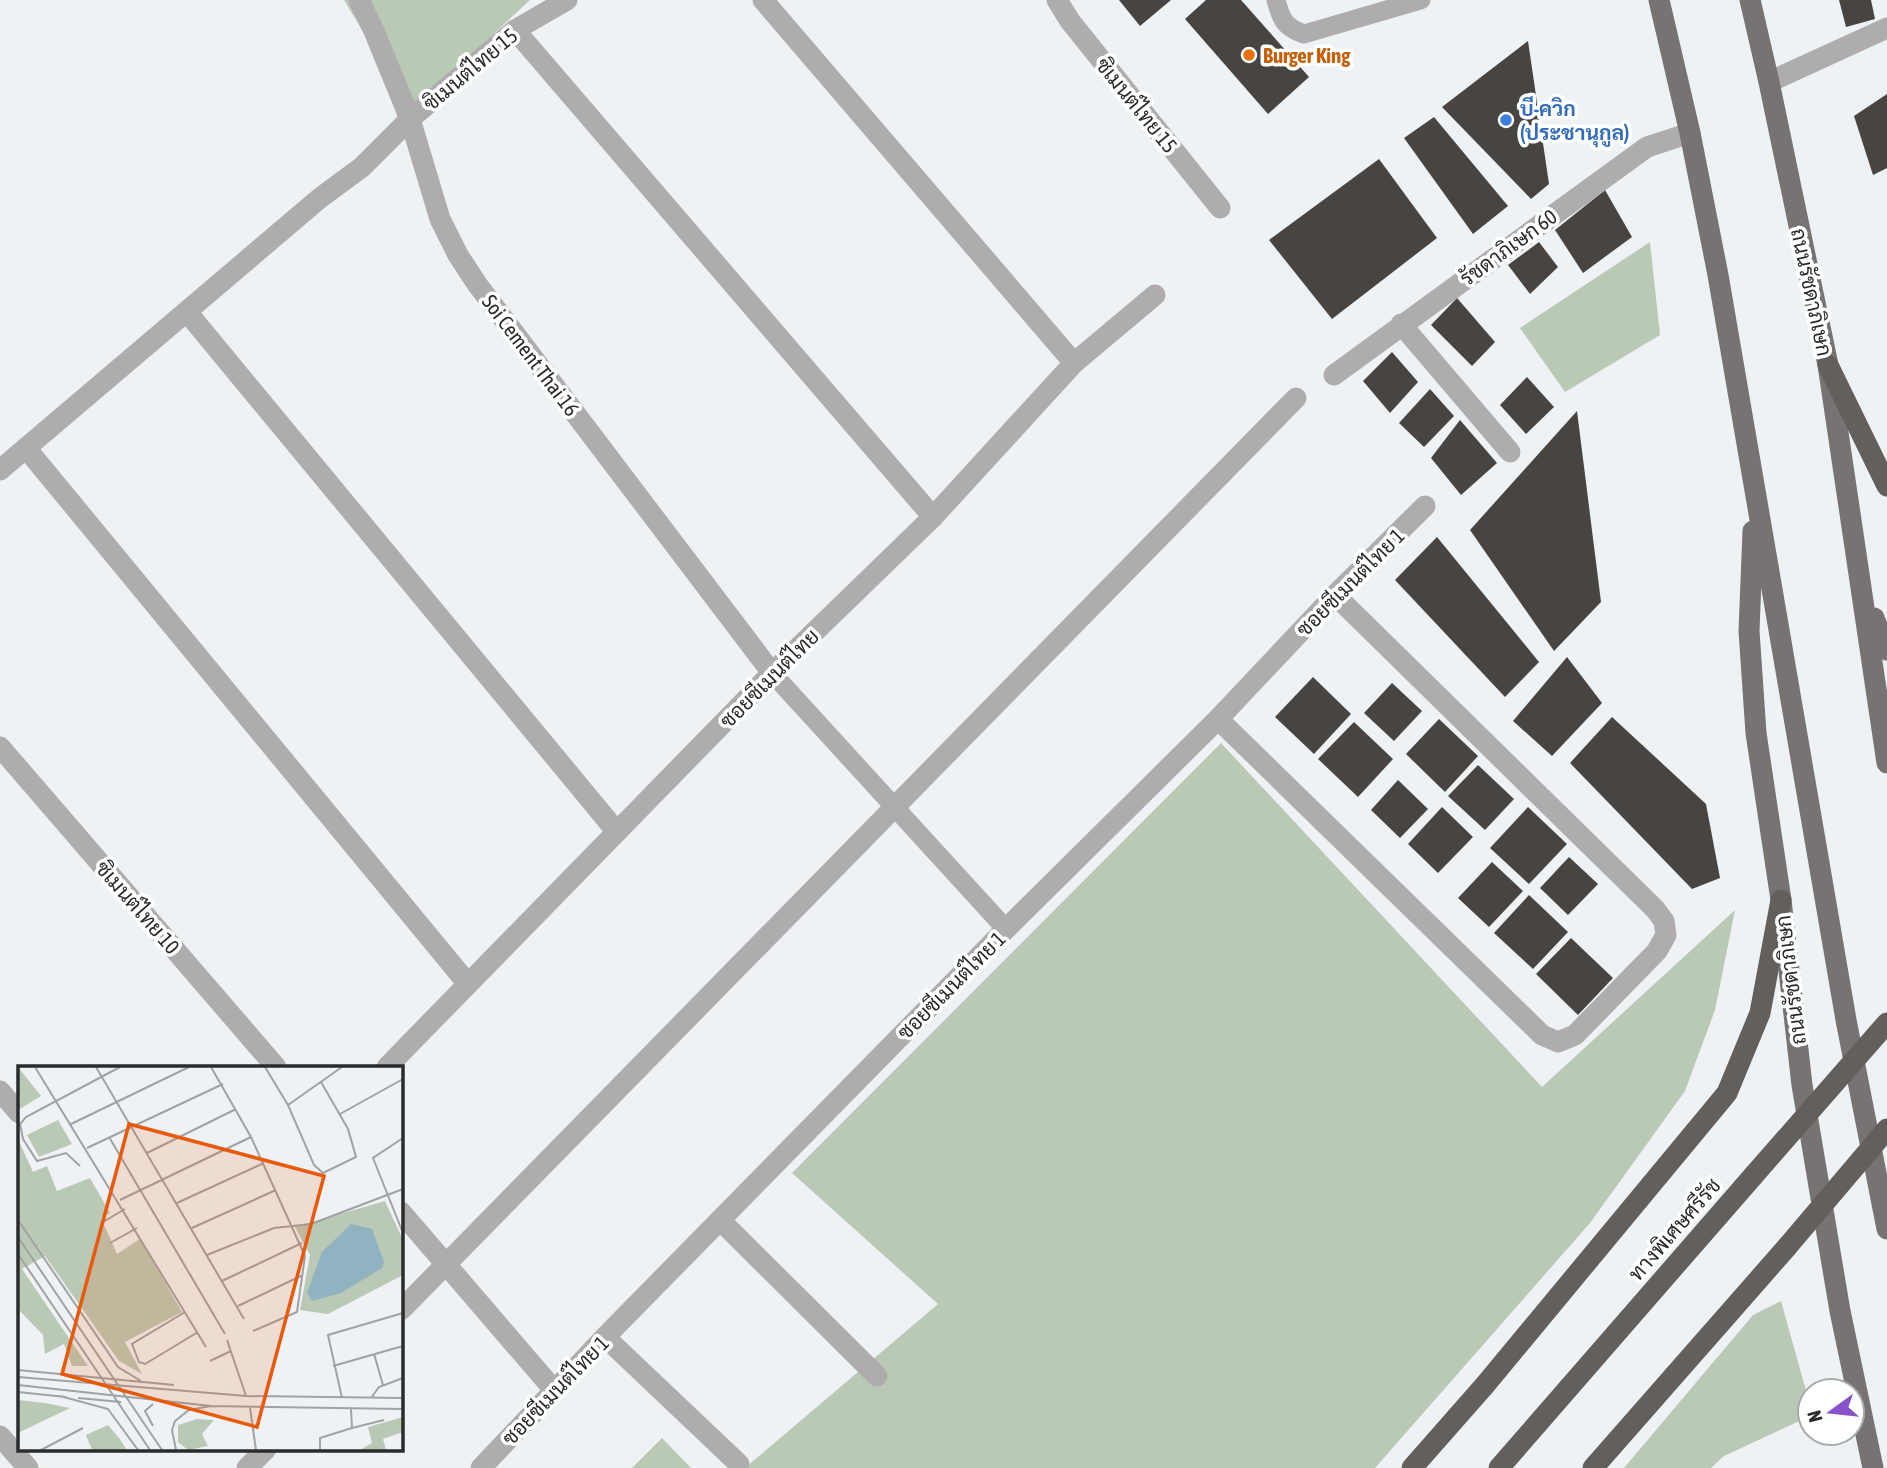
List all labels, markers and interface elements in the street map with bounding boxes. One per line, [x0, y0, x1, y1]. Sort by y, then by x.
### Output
street label: ซิเมนต์ไทย 15 [418, 22, 522, 115]
place label: Burger King [1263, 43, 1351, 67]
marker: Burger King [1241, 47, 1257, 63]
street label: ซิเมนต์ไทย 15 [1091, 52, 1183, 157]
place label: บี-ควิก (ประชานุกูล) [1520, 96, 1629, 148]
marker: บี-ควิก (ประชานุกูล) [1498, 112, 1514, 128]
street label: รัชดาภิเษก 60 [1455, 204, 1561, 290]
street label: ถนนรัชดาภิเษก [1787, 226, 1837, 358]
street label: Soi Cement Thai 16 [478, 290, 584, 420]
street label: ซอยซีเมนต์ไทย 1 [1290, 522, 1409, 641]
street label: ซอยซีเมนต์ไทย [714, 623, 823, 732]
street label: ซิเมนต์ไทย 10 [91, 855, 186, 958]
street label: ถนนรัชดาภิเษก [1770, 914, 1810, 1046]
street label: ซอยซีเมนต์ไทย 1 [891, 925, 1010, 1044]
inset map [18, 1066, 402, 1450]
street label: ทางพิเศษศรีรัช [1623, 1173, 1725, 1285]
street label: ซอยซีเมนต์ไทย 1 [496, 1330, 613, 1450]
north arrow [1796, 1377, 1866, 1447]
text: N [1803, 1408, 1827, 1425]

